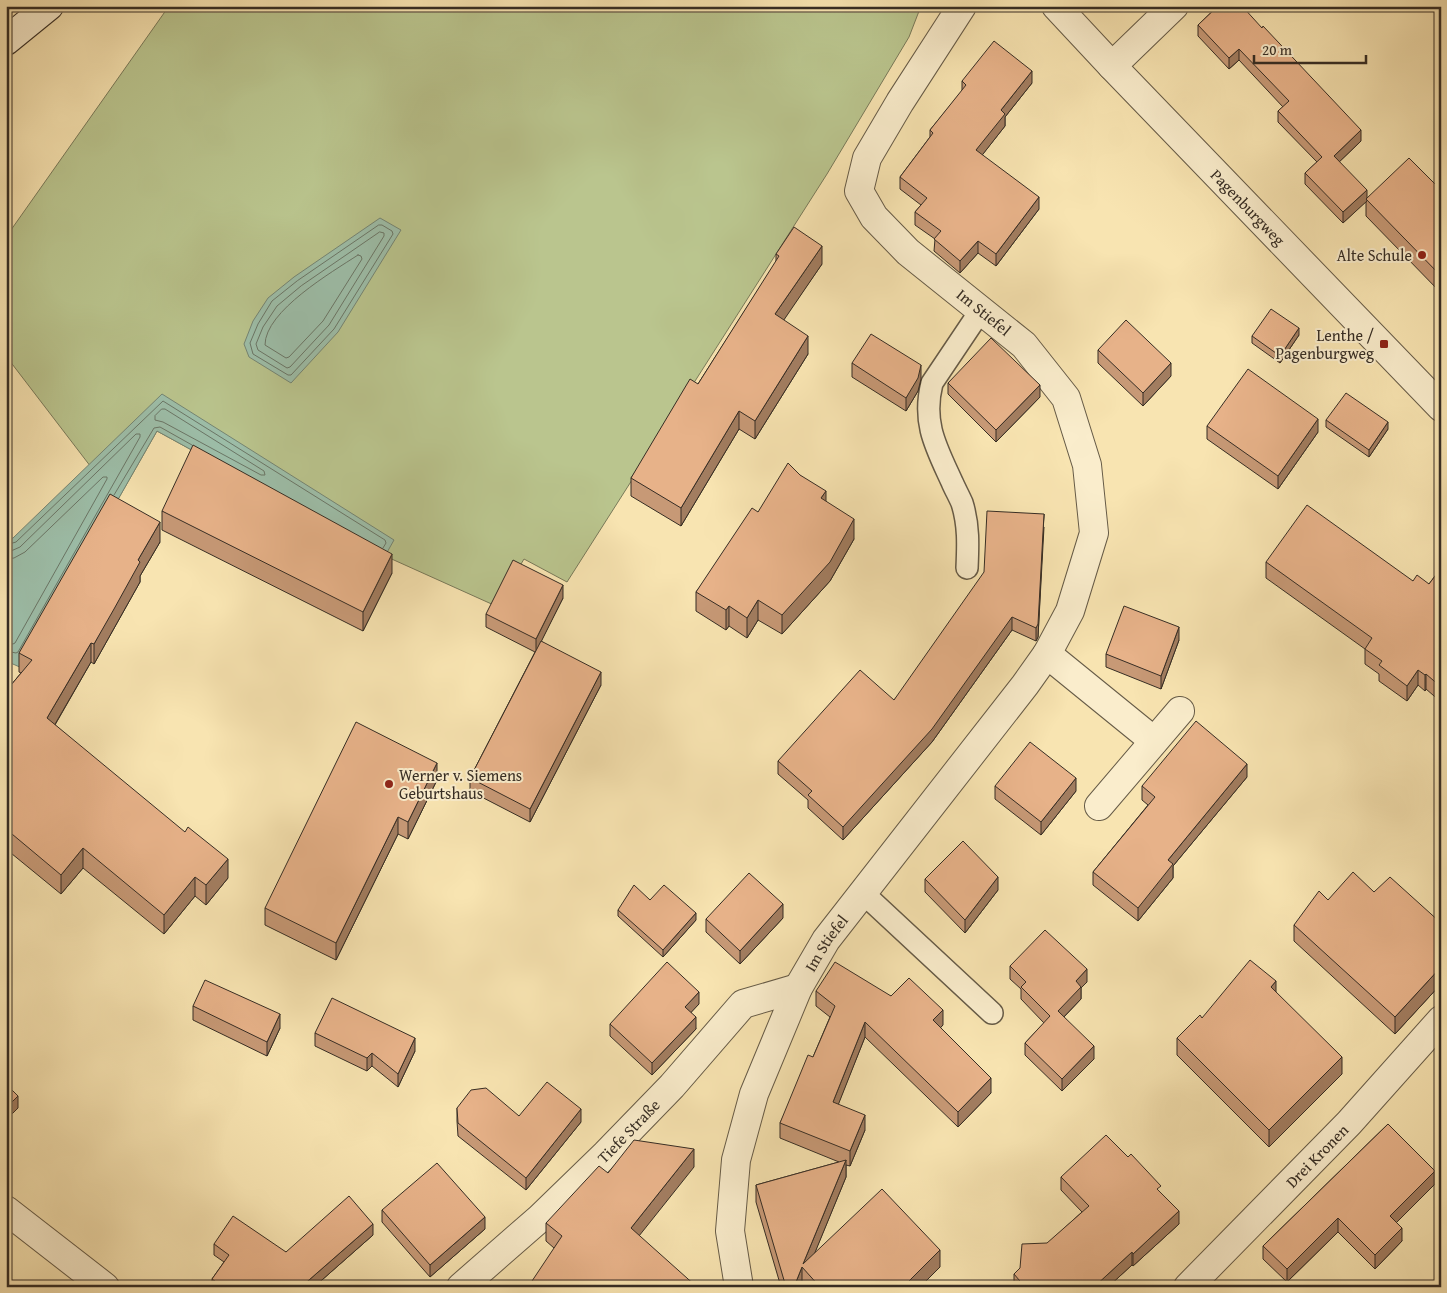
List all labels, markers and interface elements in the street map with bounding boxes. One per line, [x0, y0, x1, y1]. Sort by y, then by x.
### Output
scale bar [1254, 32, 1367, 64]
text: 20 m [1262, 39, 1293, 60]
street label: Pagenburgweg [1205, 163, 1291, 251]
place label: Alte Schule [1337, 243, 1412, 267]
marker: Alte Schule [1416, 249, 1428, 261]
street label: Im Stiefel [952, 283, 1017, 342]
place label: Lenthe / Pagenburgweg [1275, 323, 1374, 365]
marker: Lenthe / Pagenburgweg [1378, 338, 1390, 350]
place label: Werner v. Siemens Geburtshaus [399, 763, 522, 805]
marker: Werner v. Siemens Geburtshaus [383, 778, 395, 790]
street label: Im Stiefel [798, 909, 854, 976]
street label: Tiefe Straße [591, 1093, 665, 1169]
street label: Drei Kronen [1280, 1118, 1354, 1193]

